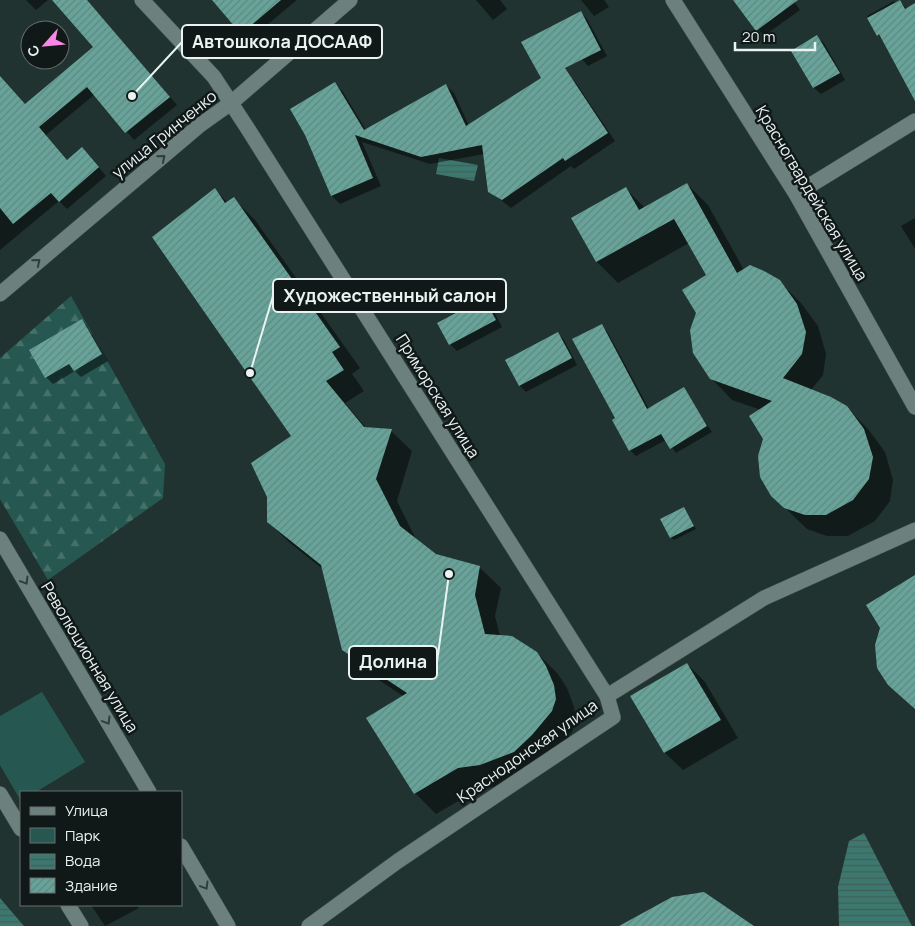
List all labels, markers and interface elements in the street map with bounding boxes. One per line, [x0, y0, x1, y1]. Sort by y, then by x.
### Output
north arrow [20, 20, 70, 70]
scale bar [735, 20, 815, 52]
callout: Автошкола ДОСААФ [182, 25, 382, 58]
text: 20 m [742, 26, 775, 47]
text: Автошкола ДОСААФ [192, 29, 372, 53]
text: С [22, 42, 44, 60]
street label: улица Гринченко [107, 85, 221, 183]
street label: Красногвардейская улица [751, 101, 873, 285]
one-way arrow [156, 154, 165, 163]
one-way arrow [32, 259, 41, 268]
callout: Художественный салон [273, 279, 506, 312]
text: Художественный салон [284, 283, 496, 307]
street label: Приморская улица [391, 330, 485, 462]
one-way arrow [18, 576, 28, 585]
street label: Революционная улица [36, 577, 144, 737]
callout: Долина [349, 646, 437, 679]
text: Долина [359, 649, 427, 673]
street label: Краснодонская улица [452, 694, 602, 808]
one-way arrow [101, 716, 111, 725]
legend [20, 791, 182, 906]
text: Улица [65, 800, 108, 821]
text: Парк [65, 825, 101, 846]
text: Вода [65, 850, 100, 871]
text: Здание [65, 875, 118, 896]
one-way arrow [198, 881, 208, 890]

